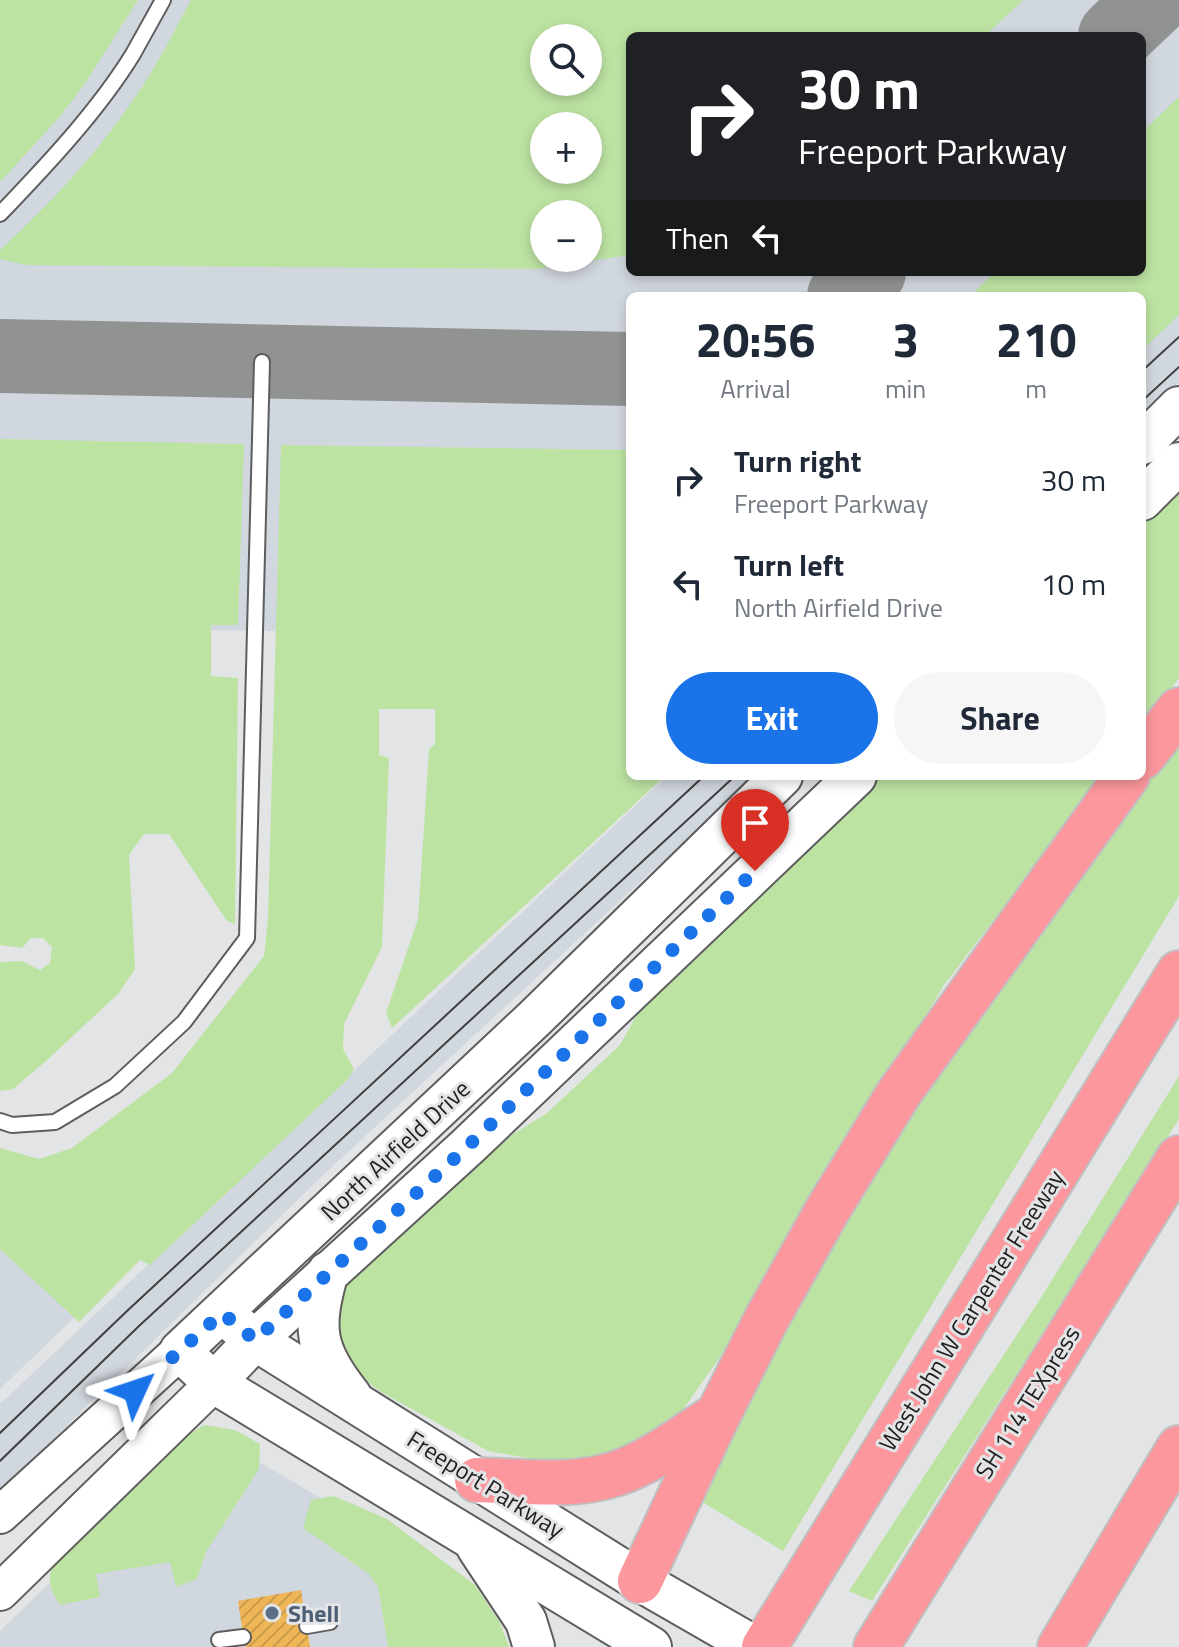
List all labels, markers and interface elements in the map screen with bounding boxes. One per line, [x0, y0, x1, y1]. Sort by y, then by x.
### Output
map controls [530, 24, 602, 272]
button: search [530, 24, 602, 96]
text: 30 m [798, 46, 920, 131]
icon: right [666, 64, 770, 168]
button: + [530, 112, 602, 184]
text: Freeport Parkway [798, 123, 1067, 178]
button: − [530, 200, 602, 272]
text: Then [666, 215, 729, 261]
icon: left [745, 216, 789, 260]
text: 20:56 [696, 303, 815, 376]
text: 3 [892, 303, 919, 376]
text: 210 [996, 303, 1076, 376]
text: Arrival [720, 369, 791, 408]
text: min [885, 369, 926, 408]
text: m [1025, 369, 1047, 408]
text: Turn right [734, 438, 862, 484]
text: 30 m [1041, 457, 1106, 503]
icon: right [666, 458, 710, 502]
text: Freeport Parkway [734, 484, 928, 523]
text: Turn left [734, 542, 844, 588]
text: 10 m [1041, 561, 1106, 607]
icon: left [666, 562, 710, 606]
text: North Airfield Drive [734, 588, 943, 627]
button: Exit [666, 672, 878, 764]
button: Share [894, 672, 1106, 764]
pin [721, 789, 789, 871]
icon: arrive [733, 801, 777, 845]
street label: North Airfield Drive [312, 1071, 478, 1229]
street label: West John W Carpenter Freeway [869, 1162, 1073, 1458]
street label: SH 114 TEXpress [965, 1318, 1089, 1486]
position arrow [93, 1349, 177, 1433]
street label: Freeport Parkway [400, 1421, 572, 1547]
place label: Shell [288, 1595, 340, 1631]
marker: Shell [263, 1604, 281, 1622]

